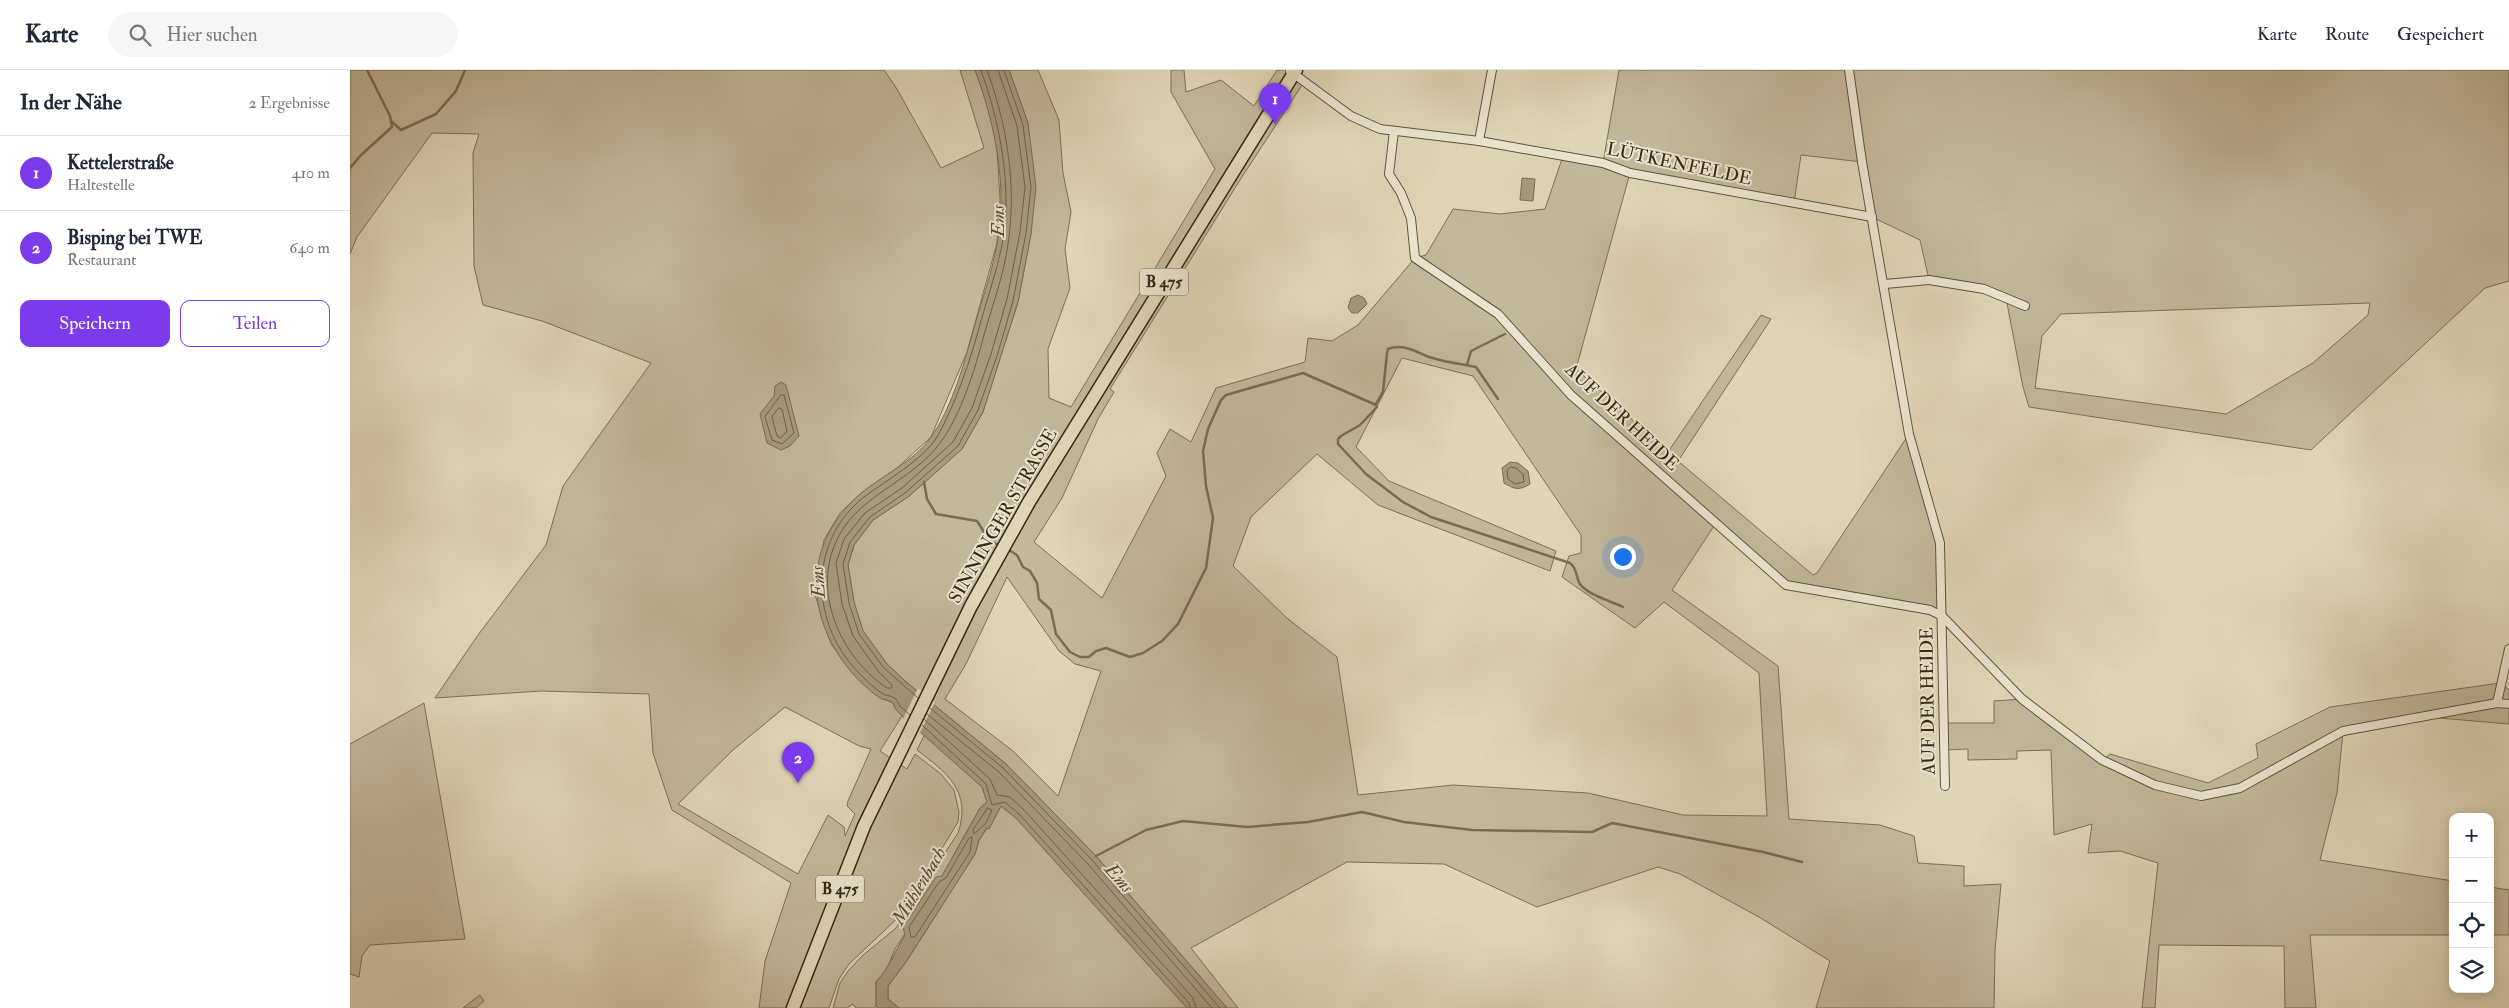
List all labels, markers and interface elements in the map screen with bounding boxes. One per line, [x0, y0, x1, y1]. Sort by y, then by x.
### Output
search box [108, 12, 458, 57]
text: Karte [25, 19, 78, 50]
icon: search [126, 21, 154, 49]
text: Hier suchen [166, 23, 258, 47]
text: Karte [2257, 23, 2297, 46]
text: Route [2325, 23, 2369, 46]
text: Gespeichert [2397, 23, 2484, 46]
pin: 1 [1259, 83, 1291, 124]
text: In der Nähe [20, 89, 122, 116]
text: 2 Ergebnisse [249, 93, 330, 113]
street label: LÜTKENFELDE [1604, 137, 1754, 191]
text: Kettelerstraße [67, 151, 174, 175]
text: 1 [33, 163, 39, 183]
text: 410 m [292, 163, 330, 183]
text: Haltestelle [67, 175, 135, 195]
water label: Ems [986, 204, 1010, 239]
text: Bisping bei TWE [67, 226, 202, 250]
text: 2 [32, 238, 40, 258]
text: 640 m [289, 238, 330, 258]
text: Restaurant [67, 250, 136, 270]
road number: B 475 [1140, 268, 1188, 296]
button: Speichern [20, 300, 170, 347]
button: Teilen [180, 300, 330, 347]
street label: AUF DER HEIDE [1559, 358, 1684, 476]
street label: SINNINGER STRASSE [944, 424, 1063, 608]
your location [1610, 544, 1636, 570]
water label: Ems [805, 564, 831, 601]
street label: AUF DER HEIDE [1915, 627, 1941, 776]
pin: 2 [782, 742, 814, 783]
map controls [2449, 813, 2494, 993]
button: + [2449, 813, 2494, 858]
water label: Mühlenbach [886, 843, 952, 930]
water label: Ems [1098, 856, 1139, 899]
button: − [2449, 858, 2494, 903]
road number: B 475 [816, 876, 864, 902]
button: locate [2449, 903, 2494, 948]
button: layers [2449, 948, 2494, 993]

